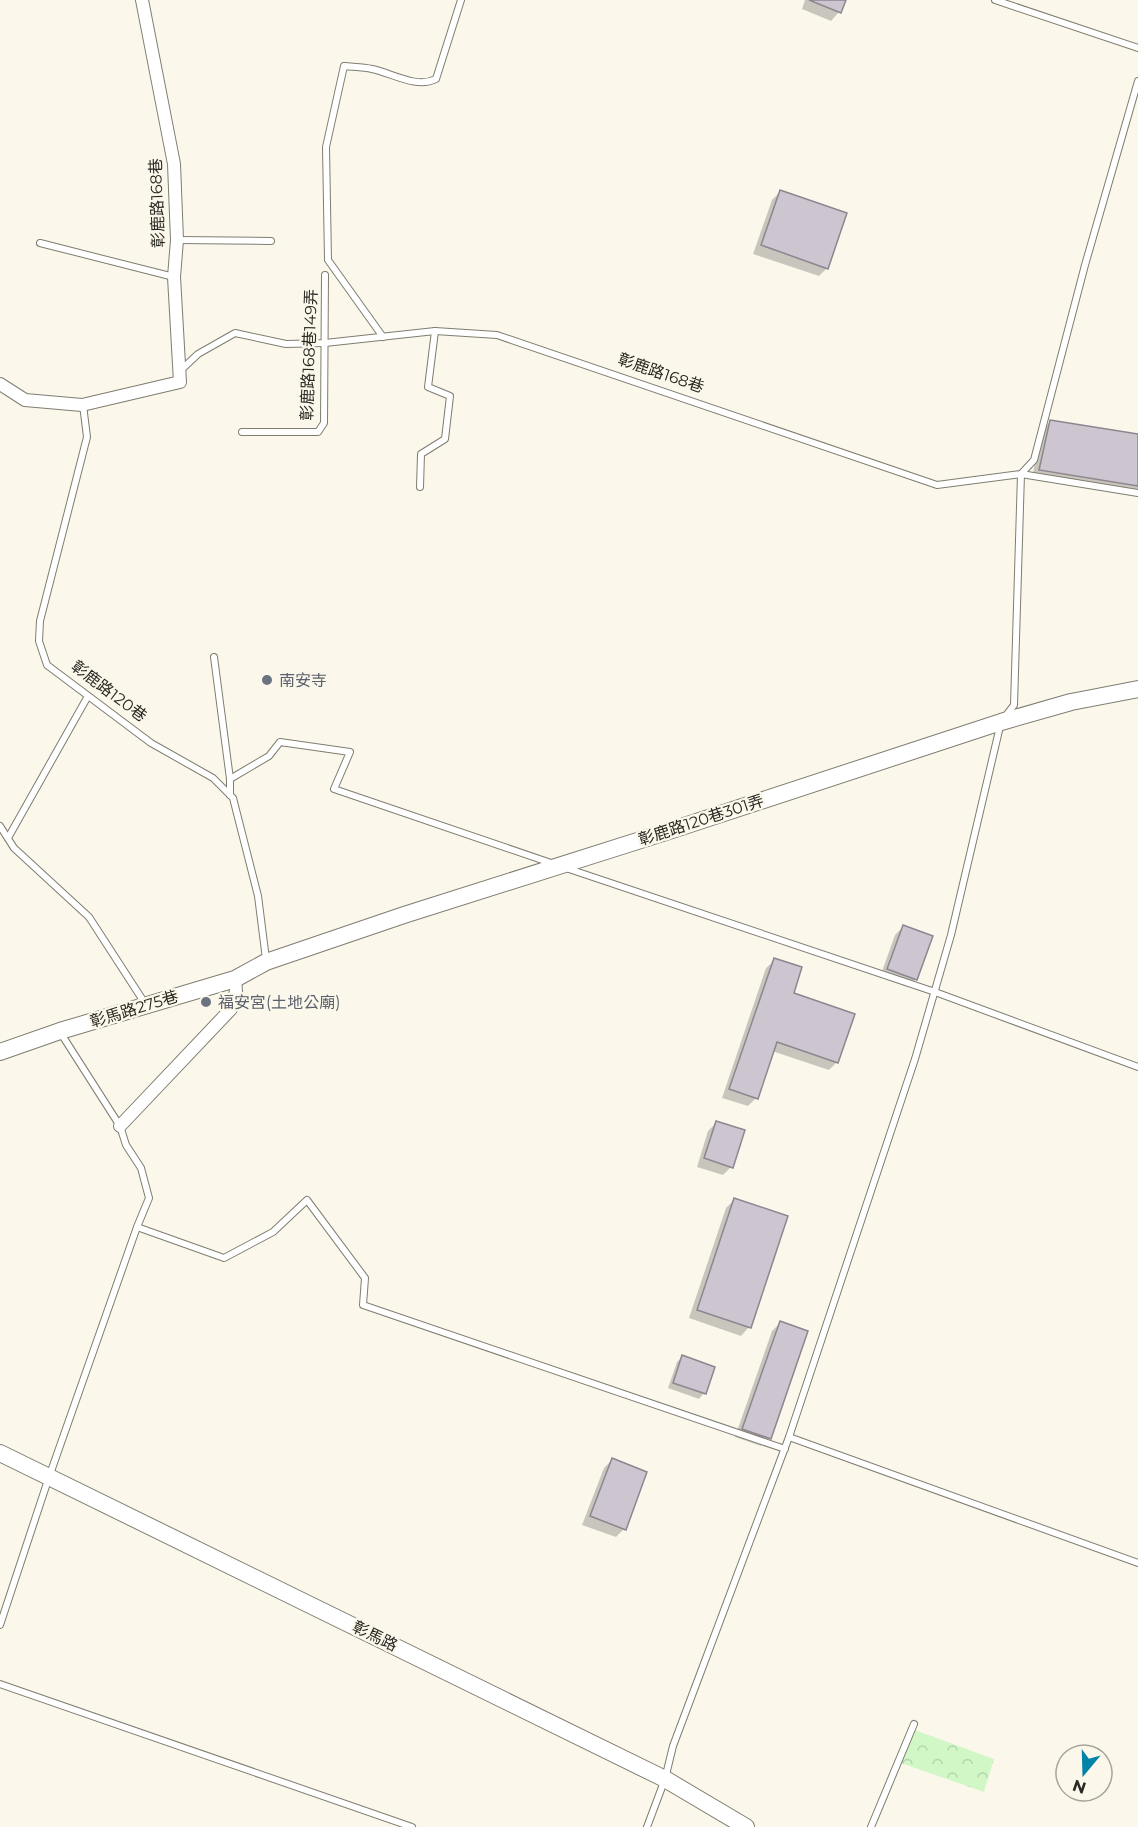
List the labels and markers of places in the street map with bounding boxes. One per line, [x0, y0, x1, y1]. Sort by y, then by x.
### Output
place label: 南安寺 [279, 671, 327, 690]
marker: 南安寺 [260, 673, 274, 687]
place label: 福安宮(土地公廟) [218, 993, 341, 1012]
marker: 福安宮(土地公廟) [199, 995, 213, 1009]

